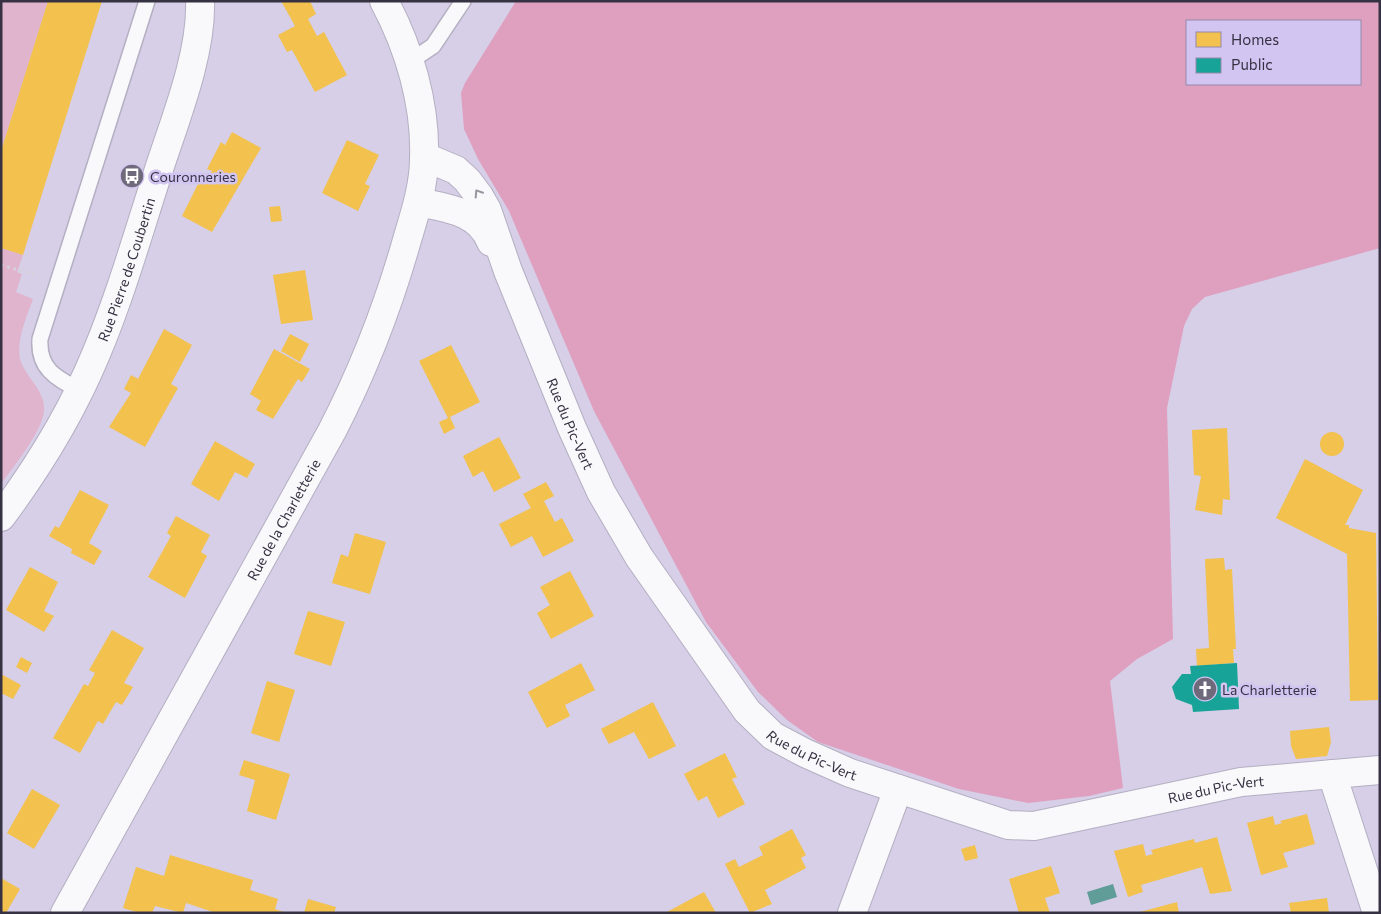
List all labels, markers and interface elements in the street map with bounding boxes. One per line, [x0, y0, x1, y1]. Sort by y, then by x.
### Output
legend [1186, 20, 1361, 85]
text: Homes [1231, 30, 1279, 48]
text: Public [1231, 55, 1273, 73]
bus stop icon: Couronneries [119, 163, 145, 189]
place label: Couronneries [150, 168, 236, 185]
one-way arrow [474, 190, 484, 199]
street label: Rue Pierre de Coubertin [94, 195, 158, 344]
street label: Rue du Pic-Vert [544, 375, 598, 472]
street label: Rue de la Charletterie [243, 456, 323, 583]
church icon: La Charletterie [1192, 676, 1218, 702]
place label: La Charletterie [1222, 681, 1317, 698]
street label: Rue du Pic-Vert [763, 726, 860, 783]
street label: Rue du Pic-Vert [1166, 772, 1265, 806]

